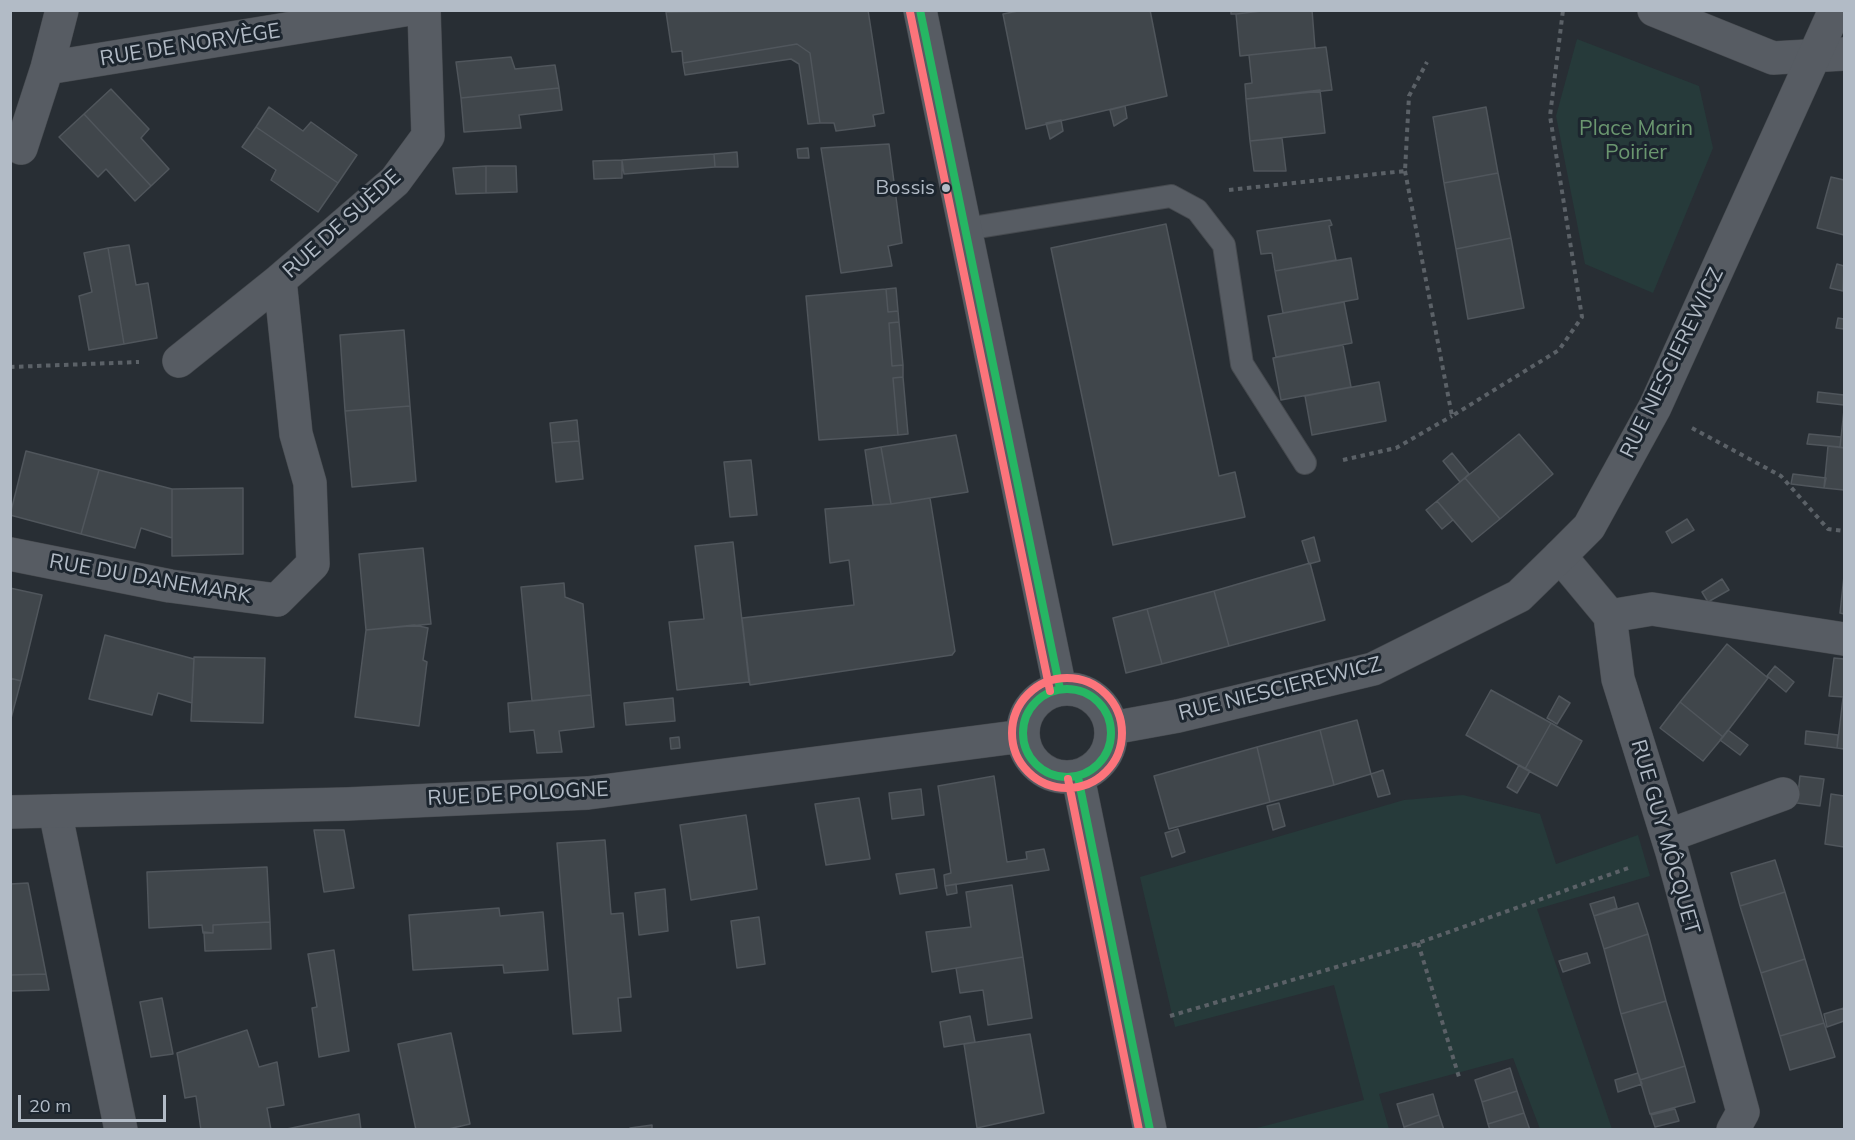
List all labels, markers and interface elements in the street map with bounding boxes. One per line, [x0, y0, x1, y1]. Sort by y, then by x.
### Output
street label: RUE DE NORVÈGE [98, 18, 282, 72]
park label: Place Marin Poirier [1579, 116, 1693, 166]
street label: RUE DE SUÈDE [278, 164, 406, 284]
place label: Bossis [875, 176, 935, 200]
marker: Bossis [940, 182, 952, 194]
street label: RUE NIESCIEREWICZ [1615, 264, 1729, 462]
street label: RUE DU DANEMARK [47, 549, 253, 609]
street label: RUE NIESCIEREWICZ [1176, 652, 1384, 726]
street label: RUE GUY MÔCQUET [1625, 737, 1705, 937]
street label: RUE DE POLOGNE [427, 777, 609, 811]
scale bar [21, 1083, 170, 1121]
text: 20 m [29, 1094, 71, 1117]

